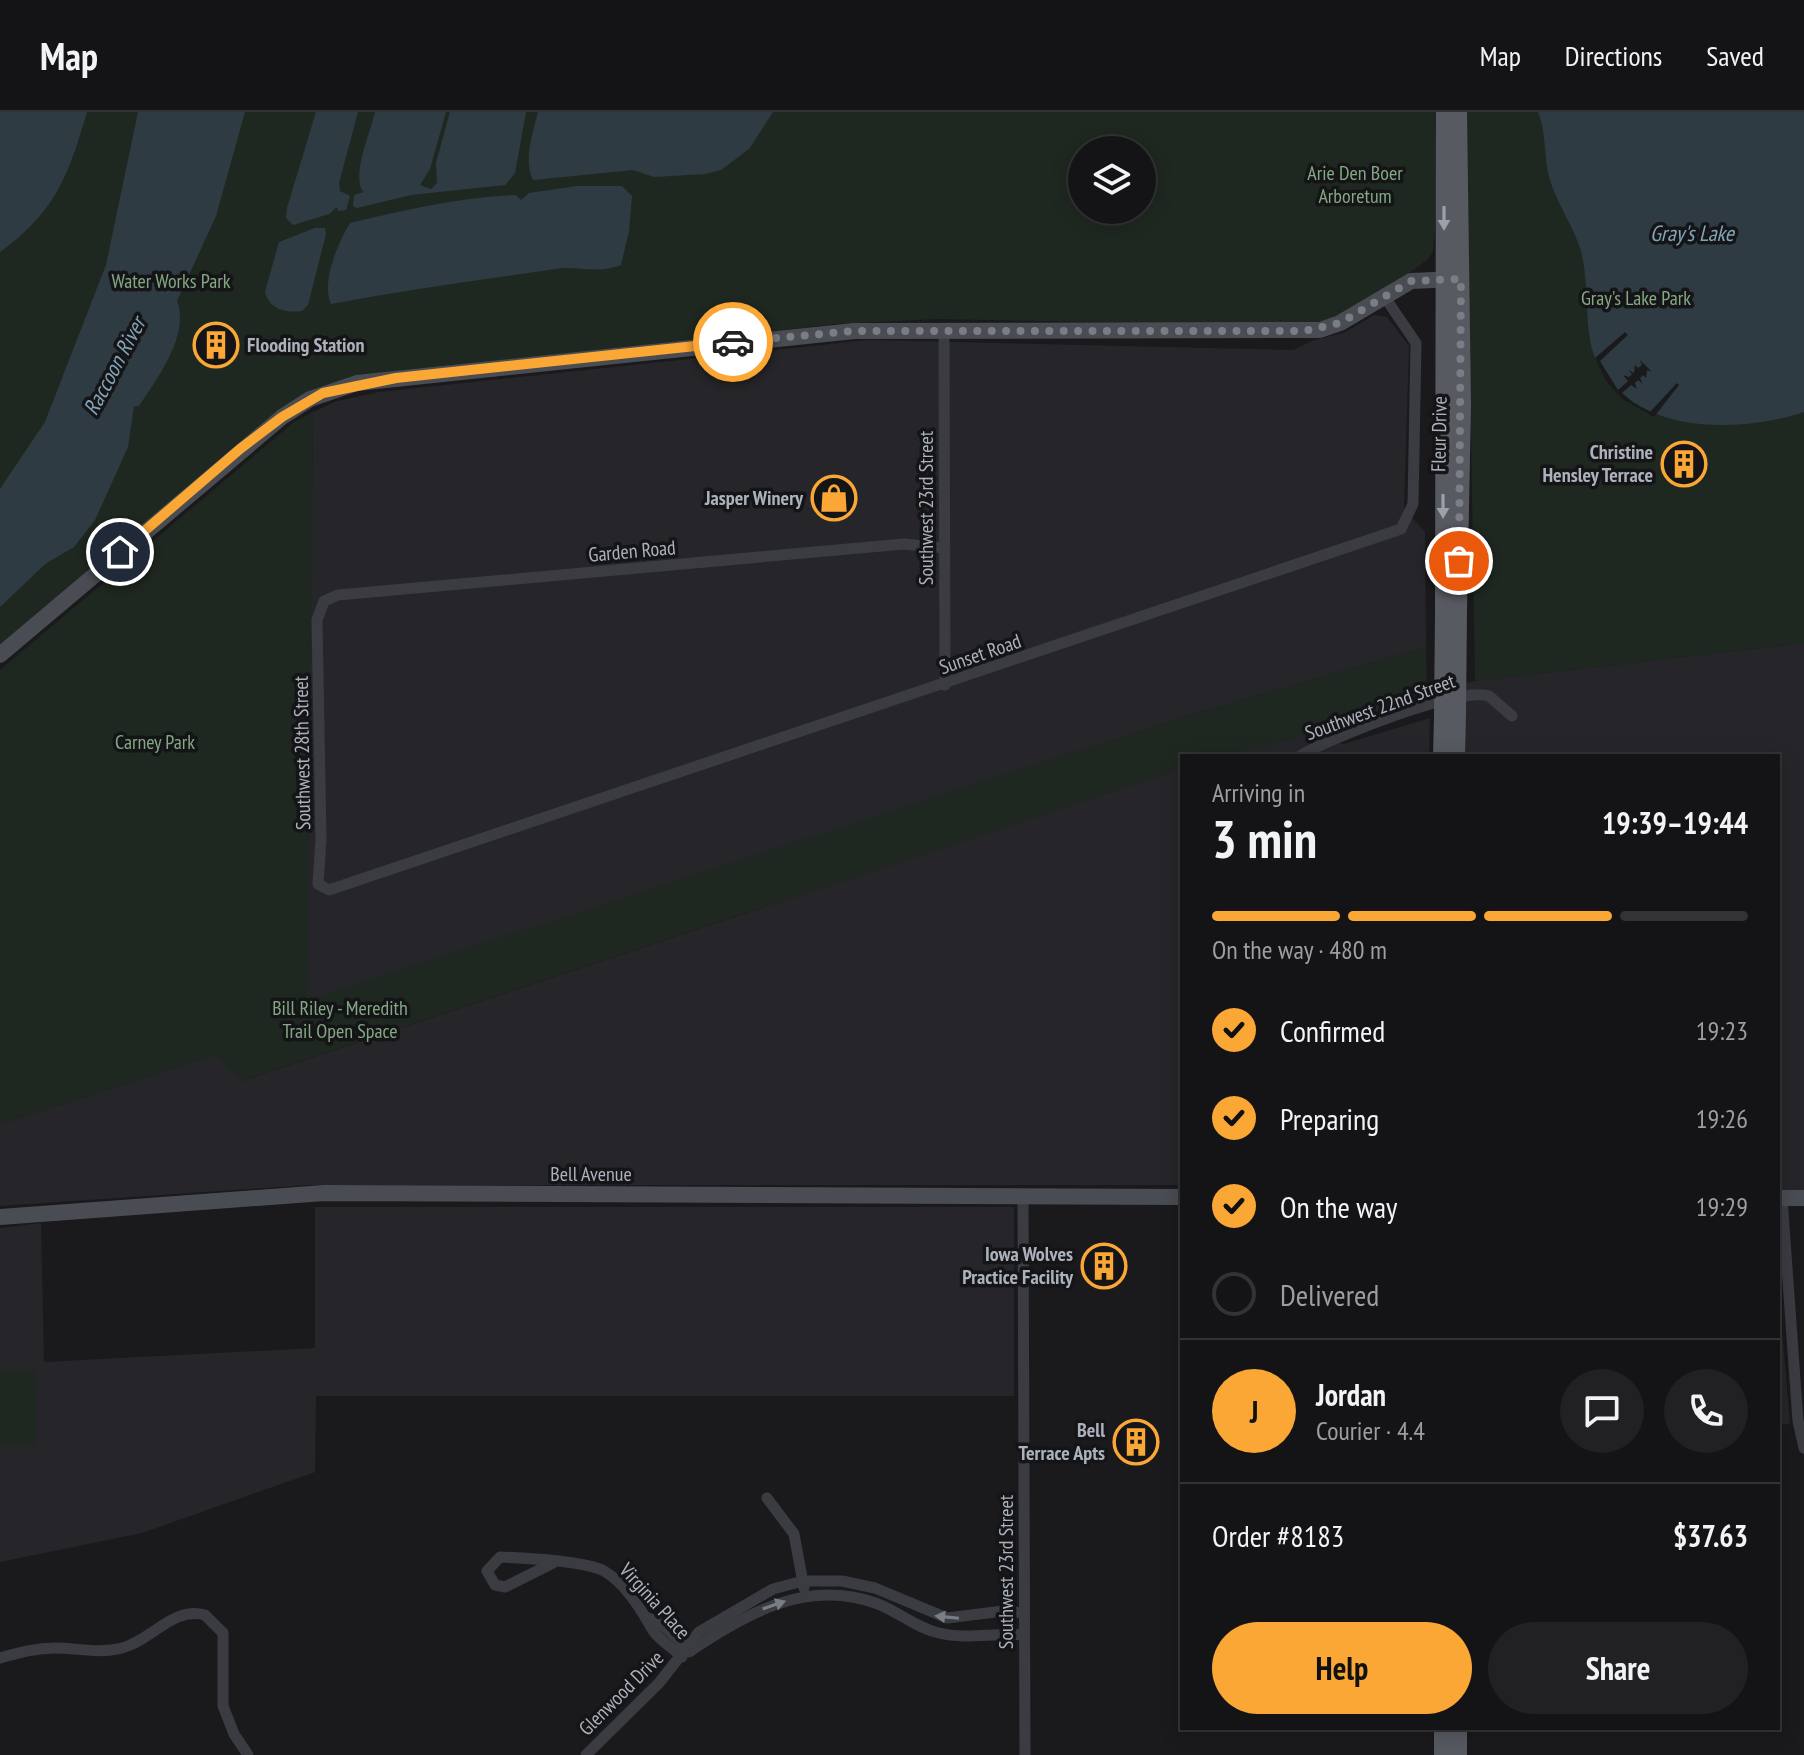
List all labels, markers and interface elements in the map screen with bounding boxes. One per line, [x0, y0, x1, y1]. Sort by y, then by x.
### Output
text: Map [40, 31, 98, 80]
text: Map [1480, 37, 1521, 74]
text: Directions [1565, 37, 1662, 74]
text: Saved [1706, 37, 1764, 74]
map controls [1068, 136, 1156, 224]
button: layers [1068, 136, 1156, 224]
park label: Arie Den Boer Arboretum [1307, 160, 1403, 209]
one-way arrow [1438, 206, 1450, 231]
water label: Gray's Lake [1650, 219, 1736, 247]
park label: Water Works Park [111, 268, 231, 294]
park label: Gray's Lake Park [1581, 285, 1691, 311]
courier [693, 302, 773, 382]
water label: Raccoon River [77, 310, 153, 420]
icon: car [711, 320, 755, 364]
building icon: Flooding Station [192, 321, 240, 369]
place label: Flooding Station [247, 332, 364, 358]
street label: Fleur Drive [1425, 396, 1453, 472]
street label: Southwest 23rd Street [913, 430, 939, 585]
place label: Christine Hensley Terrace [1542, 439, 1653, 488]
building icon: Christine Hensley Terrace [1660, 440, 1708, 488]
shop icon: Jasper Winery [810, 474, 858, 522]
place label: Jasper Winery [704, 485, 804, 511]
one-way arrow [1437, 494, 1449, 519]
pin [86, 518, 154, 586]
pin [1425, 527, 1493, 595]
icon: home [98, 530, 142, 574]
street label: Garden Road [587, 534, 677, 568]
icon: bag [1437, 539, 1481, 583]
street label: Sunset Road [936, 628, 1024, 680]
street label: Southwest 22nd Street [1301, 668, 1459, 746]
street label: Southwest 28th Street [288, 675, 316, 830]
park label: Carney Park [115, 729, 195, 755]
text: Arriving in [1212, 776, 1305, 809]
text: 19:39–19:44 [1602, 803, 1748, 842]
text: 3 min [1212, 805, 1317, 872]
text: On the way · 480 m [1212, 933, 1387, 966]
park label: Bill Riley - Meredith Trail Open Space [272, 995, 408, 1044]
icon: check [1212, 1008, 1256, 1052]
text: Confirmed [1280, 1011, 1385, 1050]
text: 19:23 [1696, 1014, 1748, 1047]
icon: check [1212, 1096, 1256, 1140]
text: Preparing [1280, 1099, 1379, 1138]
text: 19:26 [1696, 1102, 1748, 1135]
street label: Bell Avenue [550, 1161, 632, 1187]
icon: check [1212, 1184, 1256, 1228]
text: On the way [1280, 1187, 1397, 1226]
text: 19:29 [1696, 1190, 1748, 1223]
place label: Iowa Wolves Practice Facility [962, 1241, 1074, 1290]
building icon: Iowa Wolves Practice Facility [1080, 1242, 1128, 1290]
text: Delivered [1280, 1275, 1379, 1314]
button: chat [1560, 1369, 1644, 1453]
button: phone [1664, 1369, 1748, 1453]
text: Jordan [1316, 1375, 1386, 1414]
text: J [1250, 1392, 1258, 1431]
text: Courier · 4.4 [1316, 1414, 1425, 1447]
place label: Bell Terrace Apts [1019, 1417, 1105, 1466]
building icon: Bell Terrace Apts [1112, 1418, 1160, 1466]
street label: Southwest 23rd Street [993, 1494, 1019, 1649]
text: Order #8183 [1212, 1516, 1344, 1555]
text: $37.63 [1673, 1516, 1748, 1555]
street label: Virginia Place [613, 1557, 696, 1645]
one-way arrow [762, 1598, 786, 1611]
one-way arrow [934, 1610, 959, 1623]
button: Help [1212, 1622, 1472, 1714]
button: Share [1488, 1622, 1748, 1714]
street label: Glenwood Drive [573, 1645, 669, 1741]

